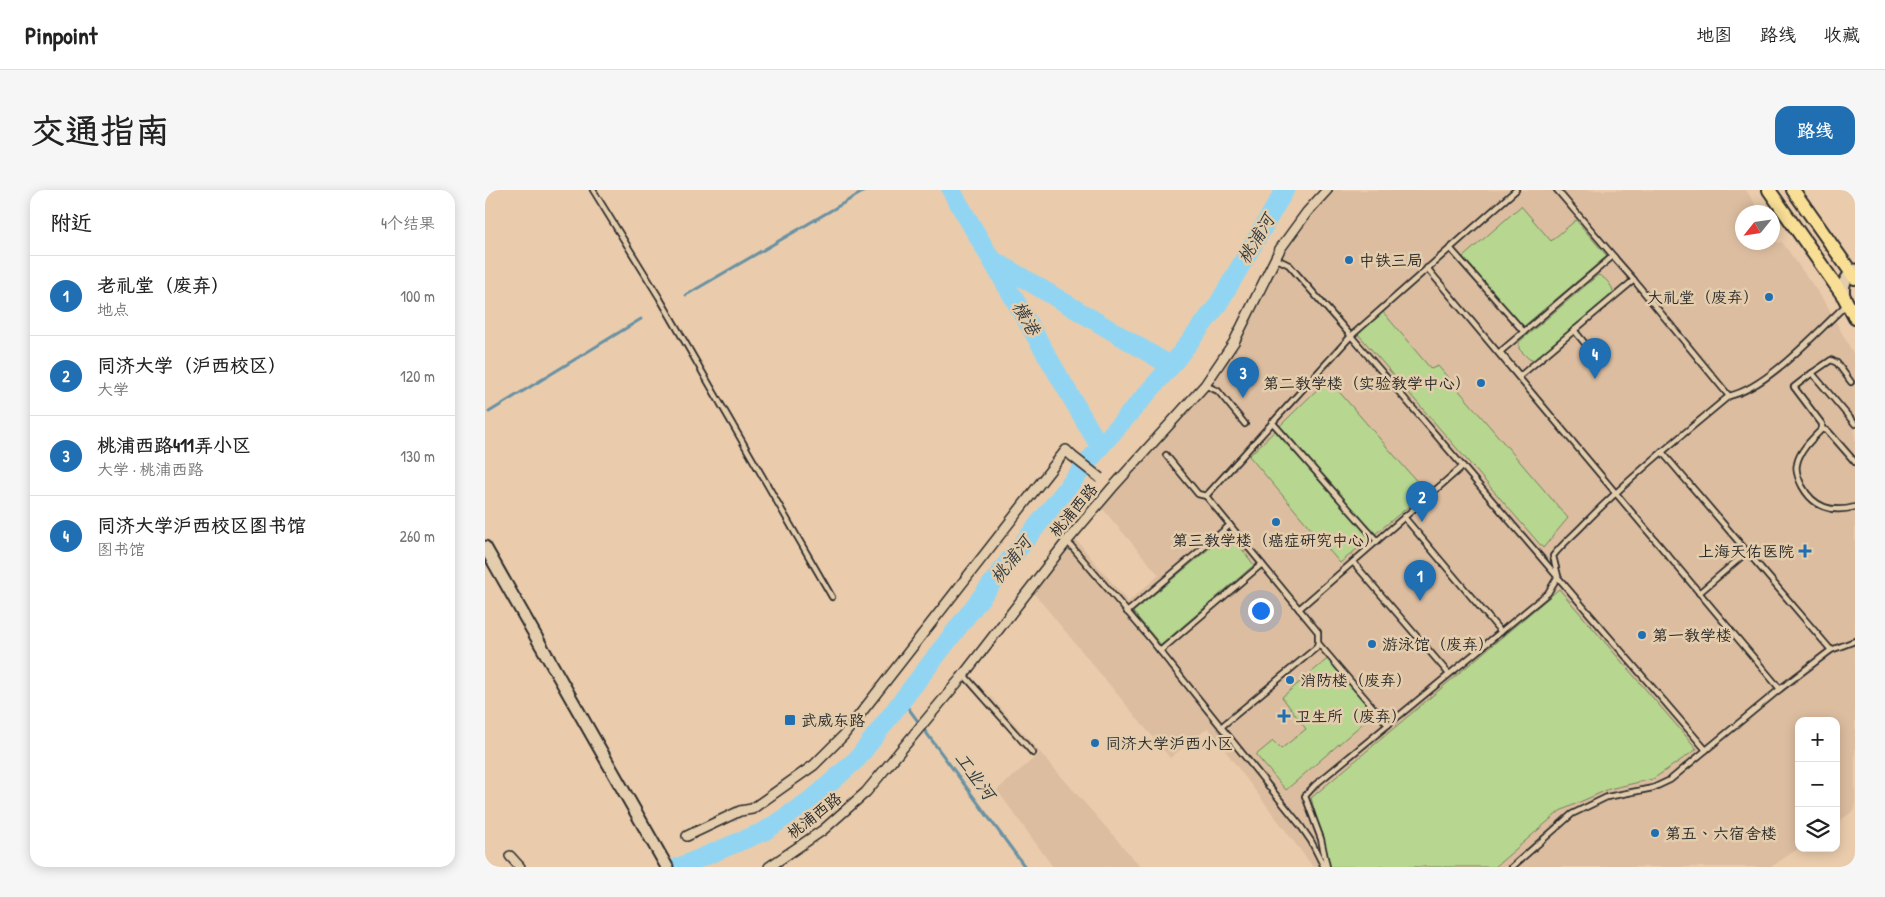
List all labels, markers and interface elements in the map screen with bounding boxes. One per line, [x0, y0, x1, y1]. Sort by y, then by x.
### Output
text: Pinpoint [25, 19, 97, 51]
text: 地图 [1696, 22, 1732, 47]
text: 路线 [1760, 22, 1796, 47]
text: 收藏 [1824, 22, 1860, 47]
button: 路线 [1775, 106, 1855, 155]
text: 交通指南 [30, 107, 170, 154]
north arrow [1735, 205, 1780, 250]
water label: 桃浦河 [1231, 207, 1282, 268]
text: 附近 [50, 208, 92, 237]
text: 4个结果 [381, 212, 435, 234]
place label: 中铁三局 [1359, 249, 1423, 271]
marker: 中铁三局 [1343, 254, 1355, 266]
text: 老礼堂（废弃） [97, 272, 230, 298]
text: 1 [63, 285, 69, 307]
text: 100 m [400, 285, 435, 307]
place label: 大礼堂（废弃） [1647, 286, 1759, 308]
marker: 大礼堂（废弃） [1763, 291, 1775, 303]
water label: 横港 [1007, 296, 1047, 341]
text: 地点 [97, 298, 129, 320]
pin: 4 [1579, 338, 1611, 379]
text: 同济大学（沪西校区） [97, 352, 287, 378]
pin: 3 [1227, 357, 1259, 398]
text: 2 [62, 365, 70, 387]
text: 120 m [400, 365, 435, 387]
place label: 第二教学楼（实验教学中心） [1263, 372, 1471, 394]
marker: 第二教学楼（实验教学中心） [1475, 377, 1487, 389]
text: 大学 [97, 378, 129, 400]
text: 桃浦西路411弄小区 [97, 432, 251, 458]
text: 3 [62, 445, 70, 467]
text: 130 m [400, 445, 435, 467]
text: 大学 · 桃浦西路 [97, 458, 204, 480]
street label: 桃浦西路 [1044, 478, 1102, 542]
pin: 2 [1406, 481, 1438, 522]
text: 同济大学沪西校区图书馆 [97, 512, 306, 538]
marker: 第三教学楼（癌症研究中心） [1270, 516, 1282, 528]
text: 4 [63, 525, 69, 547]
text: 260 m [399, 525, 435, 547]
water label: 桃浦河 [984, 528, 1039, 589]
place label: 第三教学楼（癌症研究中心） [1172, 529, 1380, 551]
text: 图书馆 [97, 538, 145, 560]
place label: 上海天佑医院 [1698, 540, 1794, 562]
marker: 上海天佑医院 [1798, 544, 1812, 558]
pin: 1 [1404, 560, 1436, 601]
your location [1248, 598, 1274, 624]
place label: 第一教学楼 [1652, 624, 1732, 646]
marker: 第一教学楼 [1636, 629, 1648, 641]
place label: 游泳馆（废弃） [1382, 633, 1494, 655]
marker: 游泳馆（废弃） [1366, 638, 1378, 650]
place label: 消防楼（废弃） [1300, 669, 1412, 691]
marker: 消防楼（废弃） [1284, 674, 1296, 686]
place label: 卫生所（废弃） [1295, 705, 1407, 727]
place label: 武威东路 [801, 709, 865, 731]
marker: 卫生所（废弃） [1277, 709, 1291, 723]
marker: 武威东路 [783, 713, 797, 727]
map controls [1795, 717, 1840, 852]
button: + [1795, 717, 1840, 762]
place label: 同济大学沪西小区 [1105, 732, 1233, 754]
marker: 同济大学沪西小区 [1089, 737, 1101, 749]
water label: 工业河 [949, 747, 1003, 807]
button: − [1795, 762, 1840, 807]
street label: 桃浦西路 [782, 787, 846, 843]
button: layers [1795, 807, 1840, 852]
place label: 第五、六宿舍楼 [1665, 822, 1777, 844]
marker: 第五、六宿舍楼 [1649, 827, 1661, 839]

